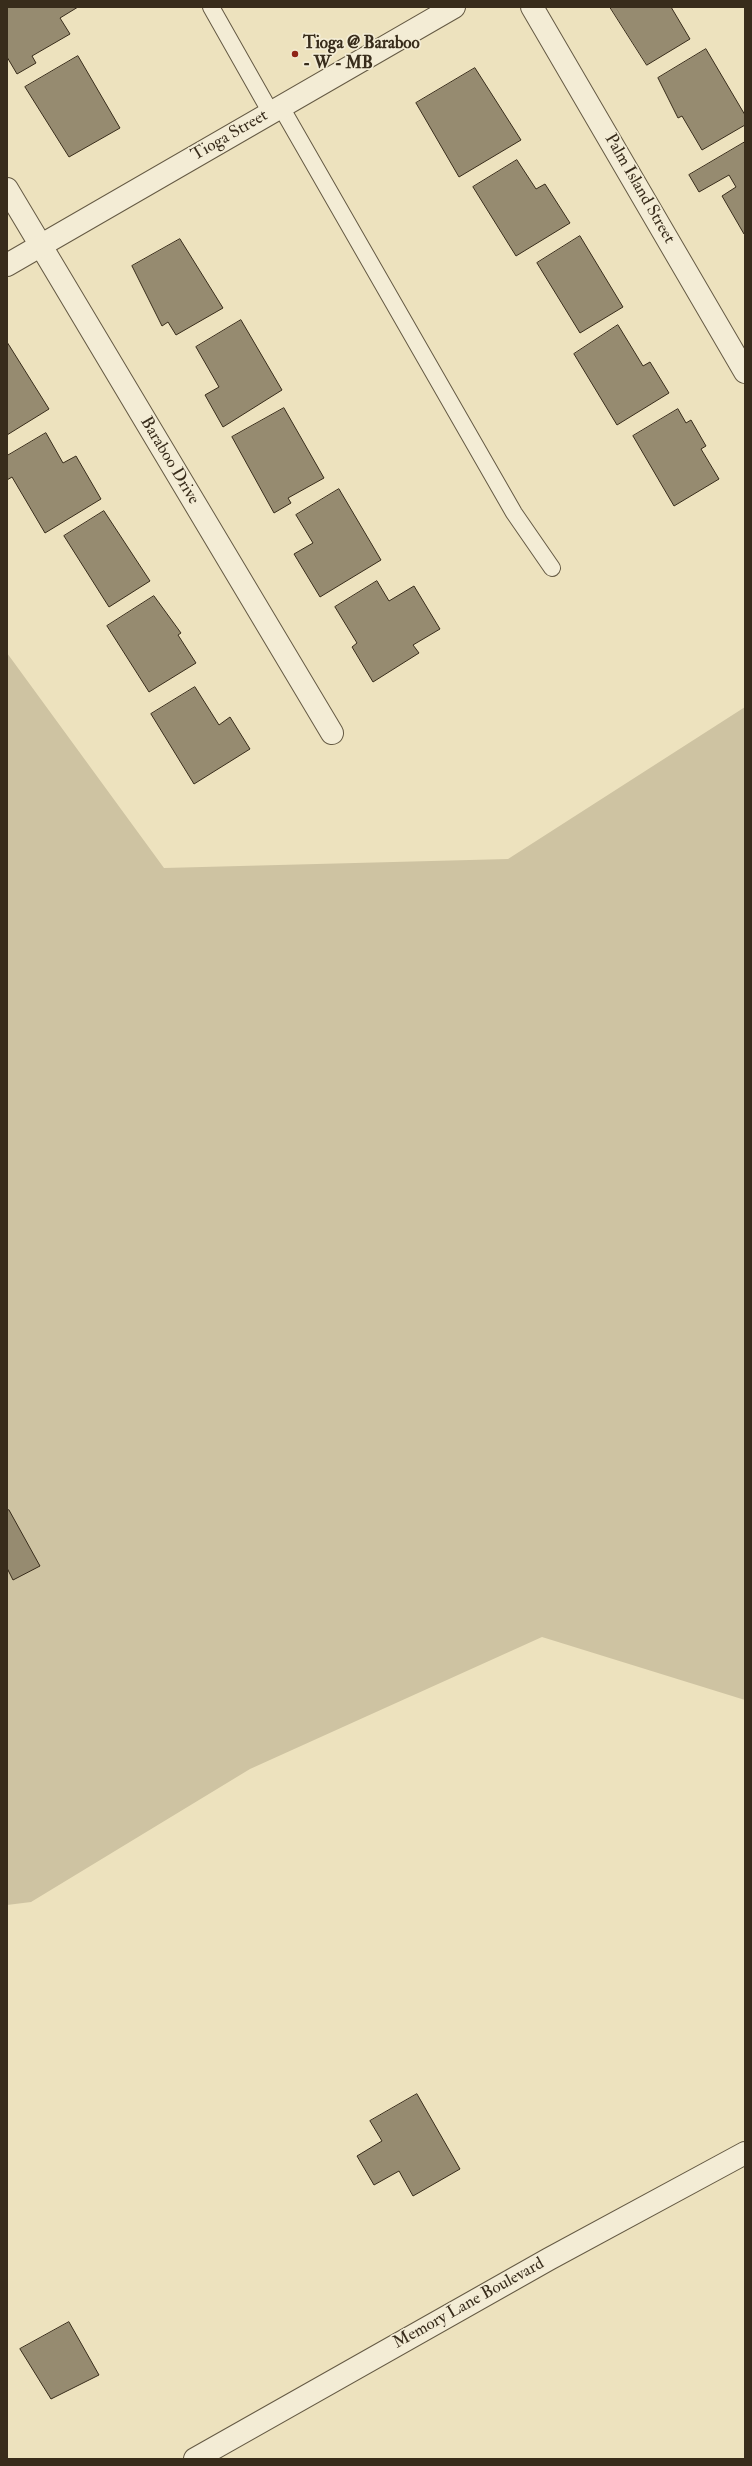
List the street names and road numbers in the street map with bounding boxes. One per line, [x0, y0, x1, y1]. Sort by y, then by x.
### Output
street label: Tioga Street [188, 106, 272, 166]
street label: Palm Island Street [599, 131, 679, 247]
street label: Baraboo Drive [135, 413, 203, 509]
street label: Memory Lane Boulevard [390, 2254, 548, 2354]

